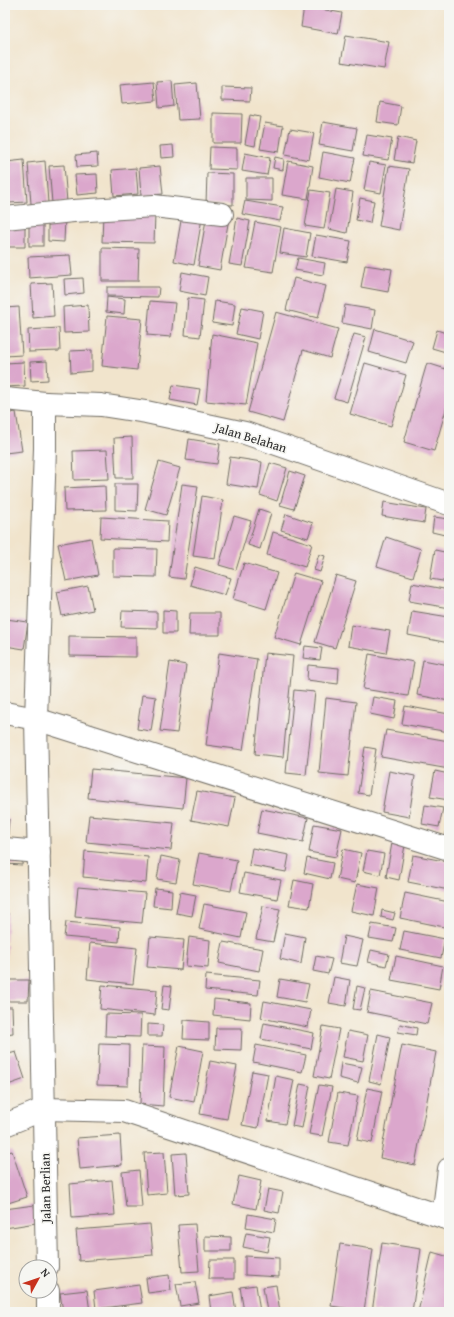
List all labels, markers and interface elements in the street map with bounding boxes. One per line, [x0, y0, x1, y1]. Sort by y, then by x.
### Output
street label: Jalan Belahan [211, 417, 290, 458]
street label: Jalan Berlian [35, 1152, 56, 1225]
north arrow [18, 1259, 58, 1299]
text: N [37, 1265, 55, 1281]

